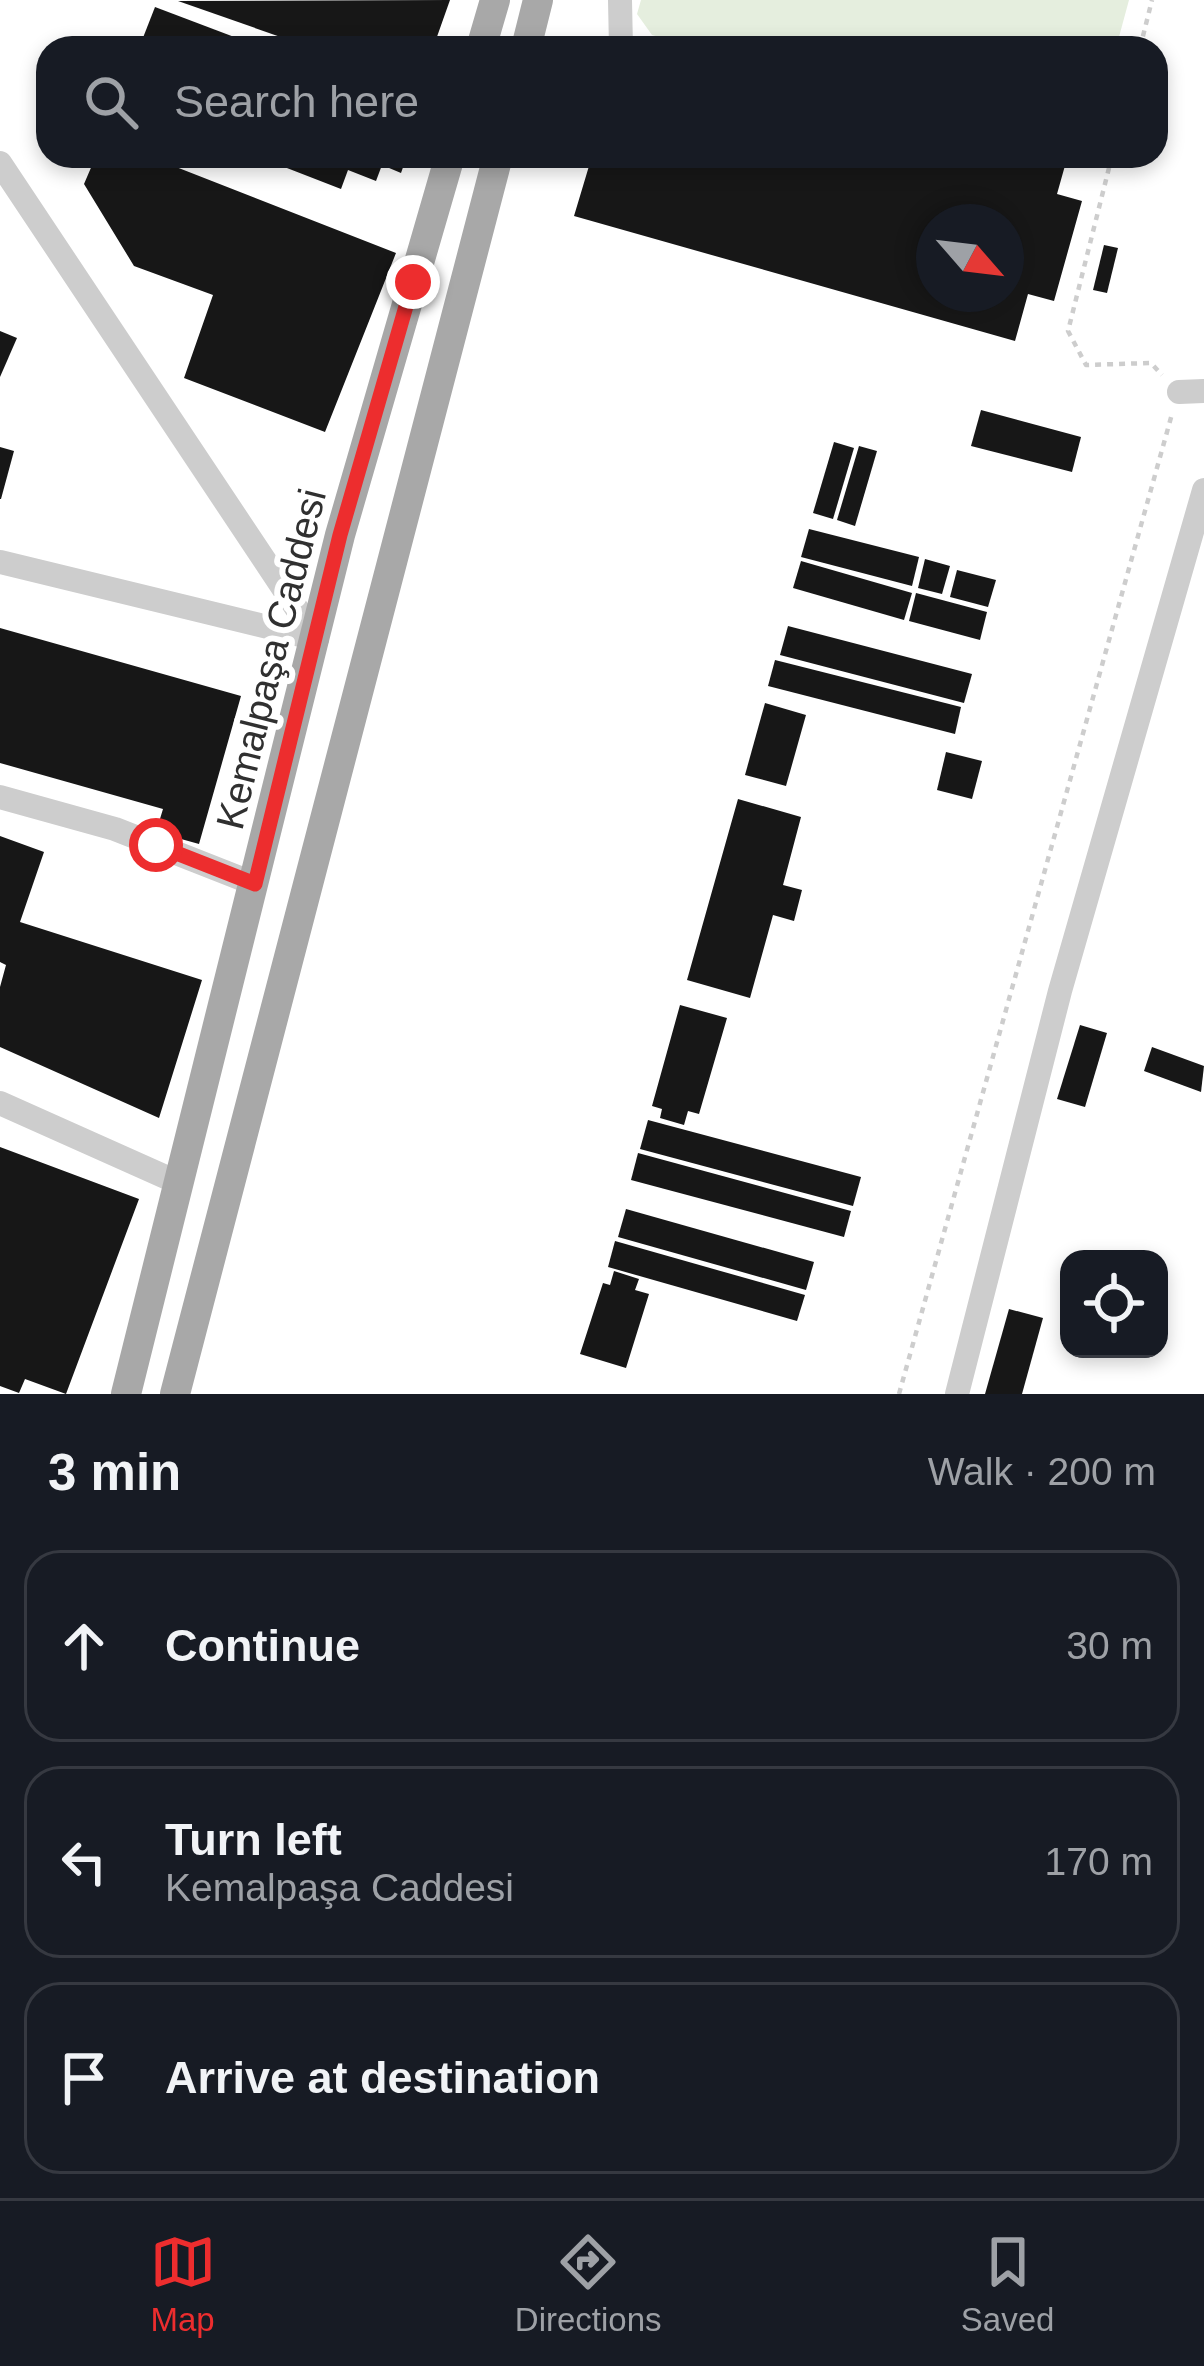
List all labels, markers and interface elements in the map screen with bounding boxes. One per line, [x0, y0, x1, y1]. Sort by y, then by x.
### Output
search box [36, 36, 1168, 168]
icon: search [78, 69, 144, 135]
text: Search here [174, 76, 419, 127]
north arrow [916, 204, 1024, 312]
route end [386, 255, 440, 309]
street label: Kemalpaşa Caddesi [208, 484, 334, 834]
route start [129, 818, 183, 872]
map controls [1060, 1250, 1168, 1358]
button: locate [1060, 1250, 1168, 1358]
text: 3 min [48, 1444, 181, 1501]
text: Walk · 200 m [928, 1450, 1156, 1493]
icon: ahead [51, 1613, 117, 1679]
text: Continue [165, 1620, 360, 1671]
text: 30 m [1066, 1624, 1153, 1667]
text: Turn left [165, 1814, 342, 1865]
icon: left [51, 1829, 117, 1895]
text: 170 m [1045, 1840, 1153, 1883]
text: Kemalpaşa Caddesi [165, 1866, 514, 1909]
icon: arrive [51, 2045, 117, 2111]
text: Arrive at destination [165, 2052, 600, 2103]
tab: Map [150, 2229, 216, 2339]
tab: Directions [515, 2229, 662, 2339]
tab: Saved [961, 2229, 1054, 2339]

